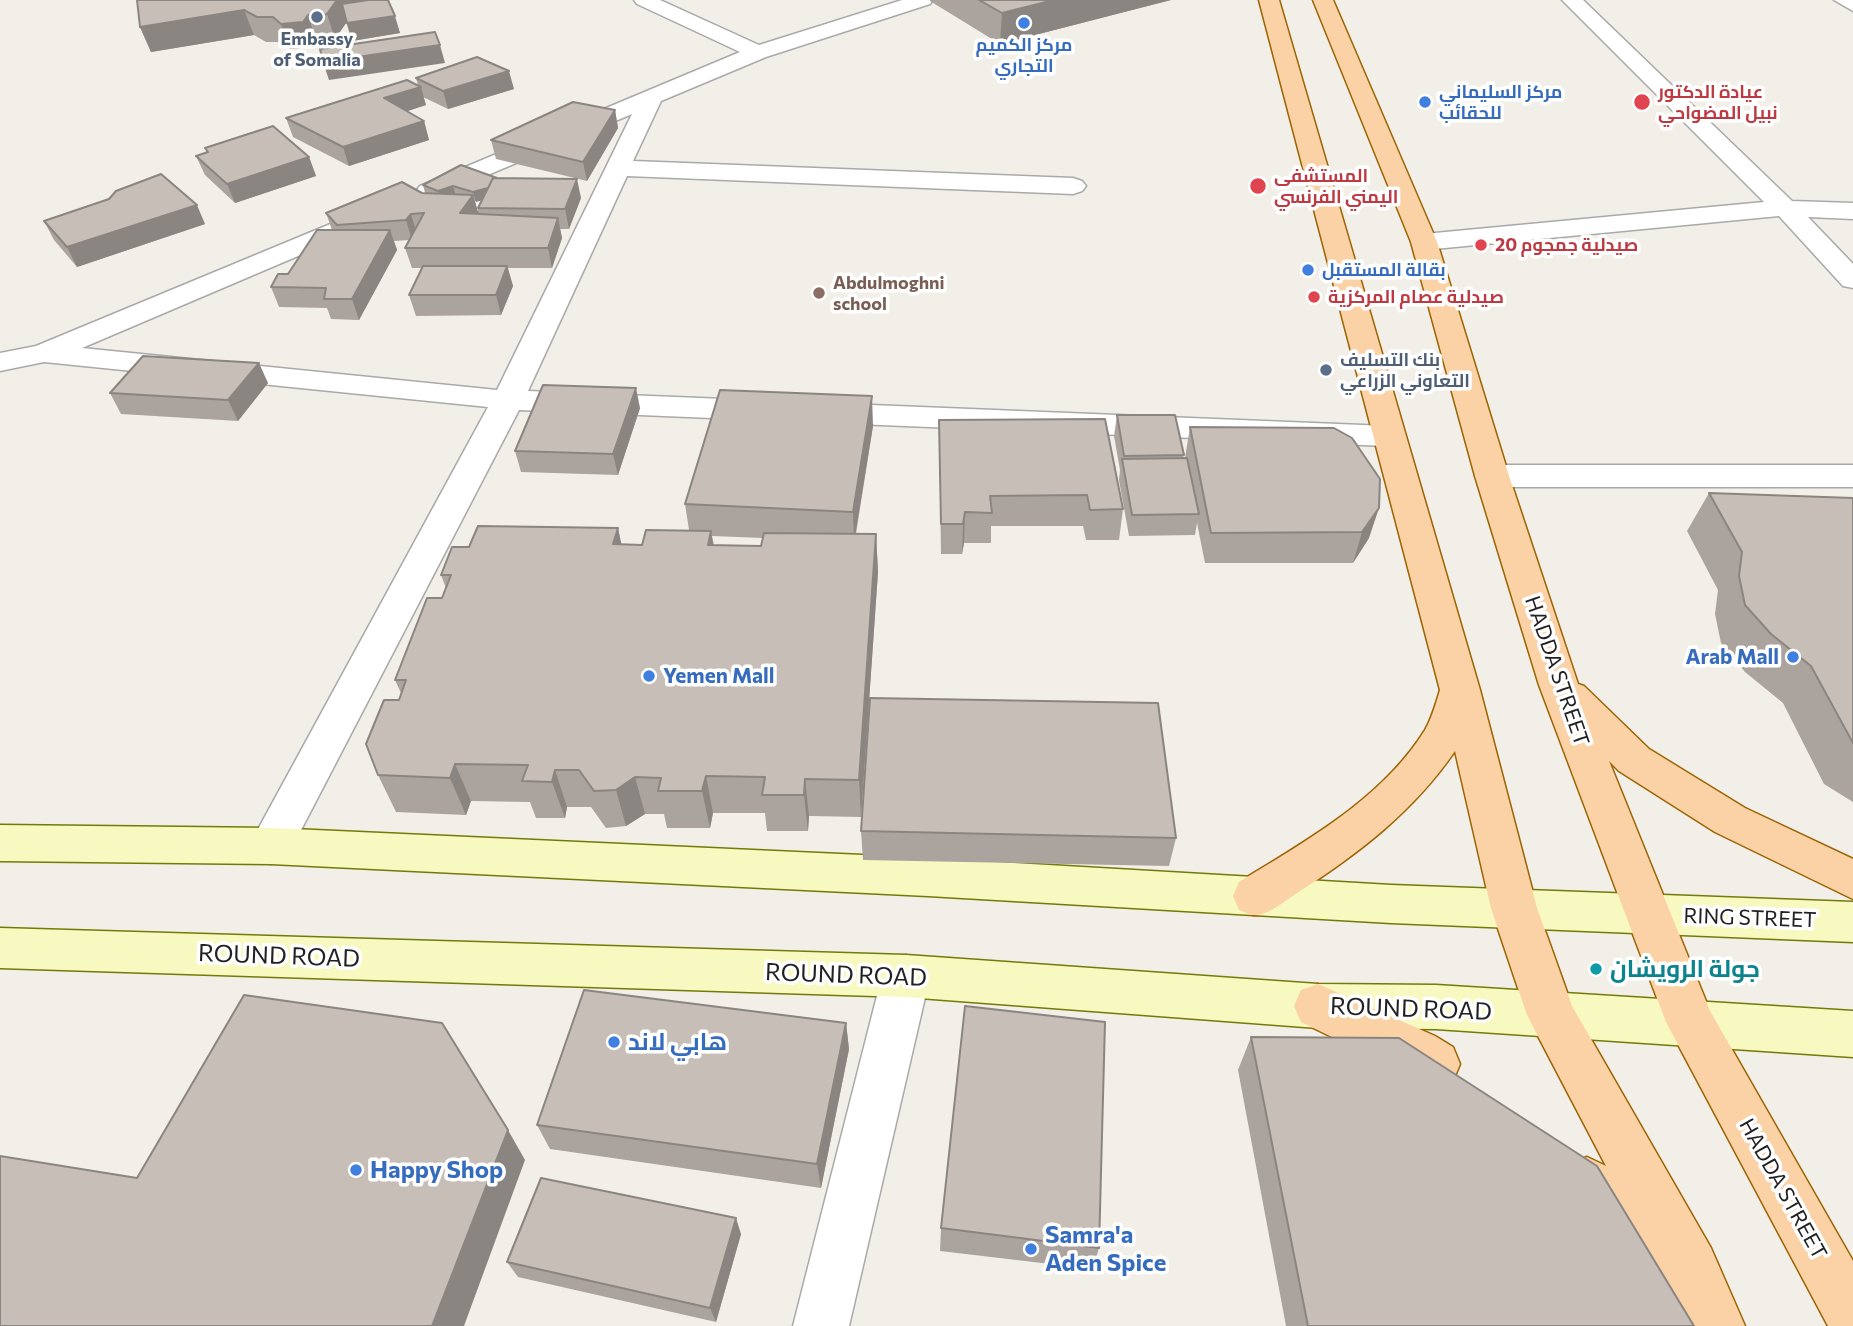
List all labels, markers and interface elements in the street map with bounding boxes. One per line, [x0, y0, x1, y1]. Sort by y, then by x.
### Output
marker: Embassy of Somalia [309, 9, 325, 25]
marker: مركز الكميم التجاري [1016, 15, 1032, 31]
place label: Embassy of Somalia [273, 28, 361, 70]
place label: مركز الكميم التجاري [976, 34, 1072, 76]
place label: مركز السليماني للحقائب [1439, 81, 1562, 124]
place label: عيادة الدكتور نبيل المضواحي [1658, 81, 1778, 124]
marker: عيادة الدكتور نبيل المضواحي [1632, 92, 1652, 112]
marker: مركز السليماني للحقائب [1417, 94, 1433, 110]
place label: المستشفى اليمني الفرنسي [1274, 165, 1398, 208]
marker: المستشفى اليمني الفرنسي [1248, 176, 1268, 196]
place label: صيدلية جمجوم 20 [1495, 234, 1638, 256]
marker: صيدلية جمجوم 20 [1473, 237, 1489, 253]
place label: بقالة المستقبل [1322, 259, 1446, 281]
marker: بقالة المستقبل [1300, 262, 1316, 278]
place label: Abdulmoghni school [833, 272, 944, 314]
marker: Abdulmoghni school [811, 285, 827, 301]
place label: صيدلية عصام المركزية [1328, 286, 1504, 308]
marker: صيدلية عصام المركزية [1306, 289, 1322, 305]
place label: بنك التسليف التعاوني الزراعي [1340, 349, 1470, 392]
marker: بنك التسليف التعاوني الزراعي [1318, 362, 1334, 378]
street label: HADDA STREET [1520, 593, 1594, 749]
place label: Arab Mall [1685, 644, 1779, 670]
marker: Arab Mall [1785, 649, 1801, 665]
place label: Yemen Mall [663, 663, 774, 689]
marker: Yemen Mall [641, 668, 657, 684]
street label: RING STREET [1683, 903, 1817, 933]
street label: ROUND ROAD [198, 939, 360, 973]
place label: جولة الرويشان [1610, 955, 1760, 983]
street label: ROUND ROAD [765, 958, 927, 992]
marker: جولة الرويشان [1588, 961, 1604, 977]
street label: ROUND ROAD [1330, 992, 1492, 1026]
place label: هابي لاند [628, 1028, 727, 1056]
marker: هابي لاند [606, 1034, 622, 1050]
street label: HADDA STREET [1734, 1114, 1832, 1264]
place label: Happy Shop [370, 1156, 503, 1184]
marker: Happy Shop [348, 1162, 364, 1178]
place label: Samra'a Aden Spice [1045, 1221, 1166, 1277]
marker: Samra'a Aden Spice [1023, 1241, 1039, 1257]

